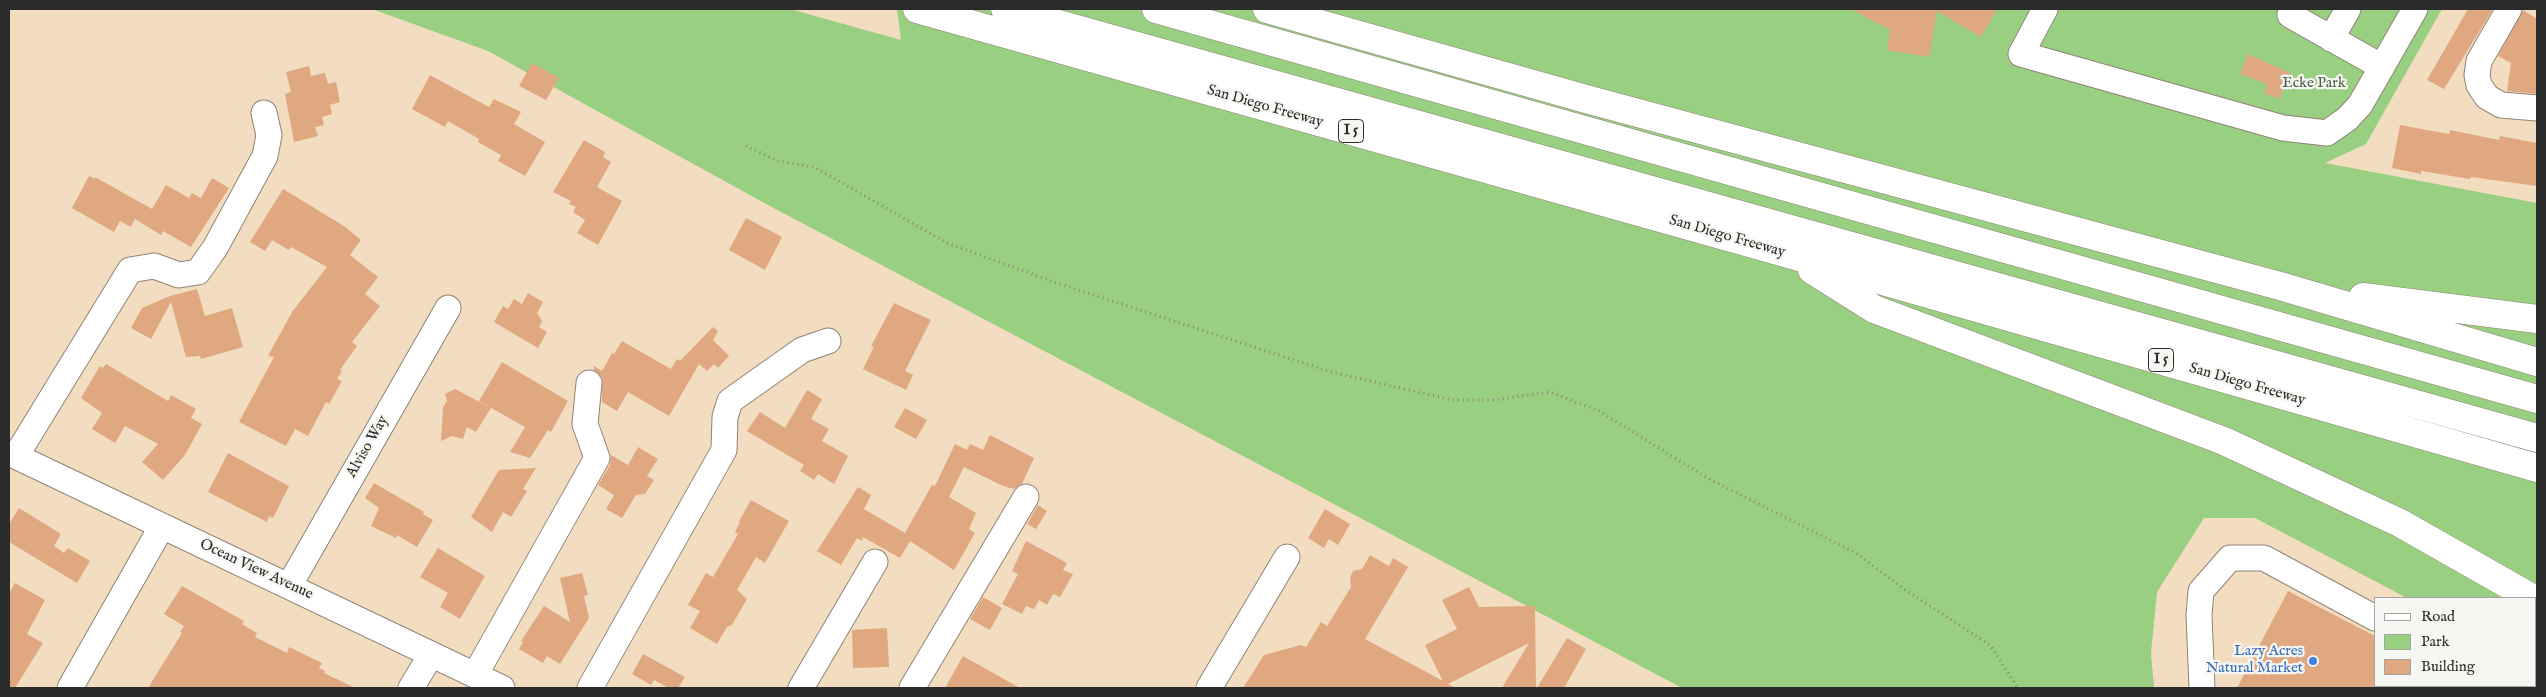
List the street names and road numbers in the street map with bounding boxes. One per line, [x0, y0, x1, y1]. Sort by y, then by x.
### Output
street label: San Diego Freeway [1205, 82, 1325, 132]
road number: I 5 [1338, 120, 1364, 142]
street label: San Diego Freeway [1667, 212, 1787, 262]
road number: I 5 [2148, 348, 2174, 372]
street label: San Diego Freeway [2187, 360, 2307, 410]
street label: Alviso Way [343, 413, 393, 481]
street label: Ocean View Avenue [196, 536, 316, 604]

